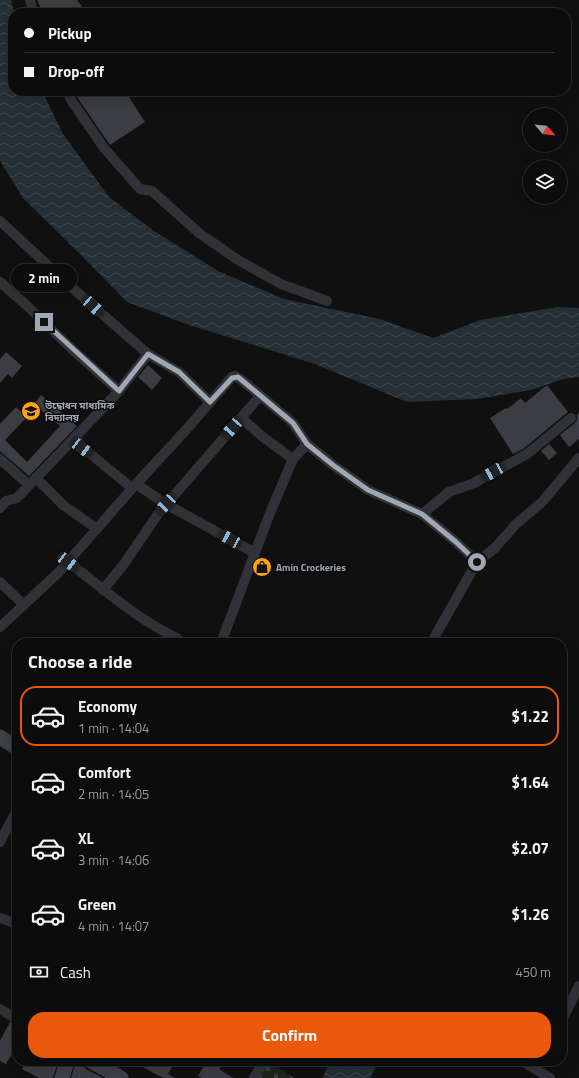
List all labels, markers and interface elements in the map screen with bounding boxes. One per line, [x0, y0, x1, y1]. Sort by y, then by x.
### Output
text: Pickup [48, 22, 92, 45]
text: Drop-off [48, 60, 104, 83]
north arrow [523, 108, 567, 152]
map controls [523, 108, 567, 204]
button: layers [523, 160, 567, 204]
callout: 2 min [11, 264, 77, 292]
text: 2 min [28, 268, 60, 288]
car [80, 294, 106, 318]
route end [35, 313, 53, 331]
place label: উদ্বোধন মাধ্যমিক বিদ্যালয় [44, 398, 115, 425]
school or university icon: উদ্বোধন মাধ্যমিক বিদ্যালয় [20, 400, 42, 422]
car [220, 415, 244, 441]
car [69, 436, 95, 460]
car [480, 461, 506, 483]
car [153, 491, 179, 517]
car [217, 528, 243, 550]
car [55, 550, 81, 574]
route start [468, 553, 486, 571]
shop icon: Amin Crockeries [251, 556, 273, 578]
place label: Amin Crockeries [276, 560, 346, 575]
text: Choose a ride [28, 648, 132, 675]
text: Economy [78, 695, 137, 718]
icon: car [30, 698, 66, 734]
text: $1.22 [512, 705, 549, 728]
text: 1 min · 14:04 [78, 718, 149, 738]
text: Comfort [78, 761, 131, 784]
icon: car [30, 764, 66, 800]
text: $1.64 [512, 771, 549, 794]
text: 2 min · 14:05 [78, 784, 149, 804]
text: XL [78, 827, 94, 850]
icon: car [30, 830, 66, 866]
text: $2.07 [512, 837, 549, 860]
text: 3 min · 14:06 [78, 850, 149, 870]
text: Green [78, 893, 116, 916]
icon: car [30, 896, 66, 932]
text: $1.26 [512, 903, 549, 926]
text: 4 min · 14:07 [78, 916, 149, 936]
icon: cash [28, 961, 50, 983]
text: Cash [60, 961, 91, 984]
text: 450 m [515, 962, 551, 982]
button: Confirm [28, 1012, 551, 1058]

